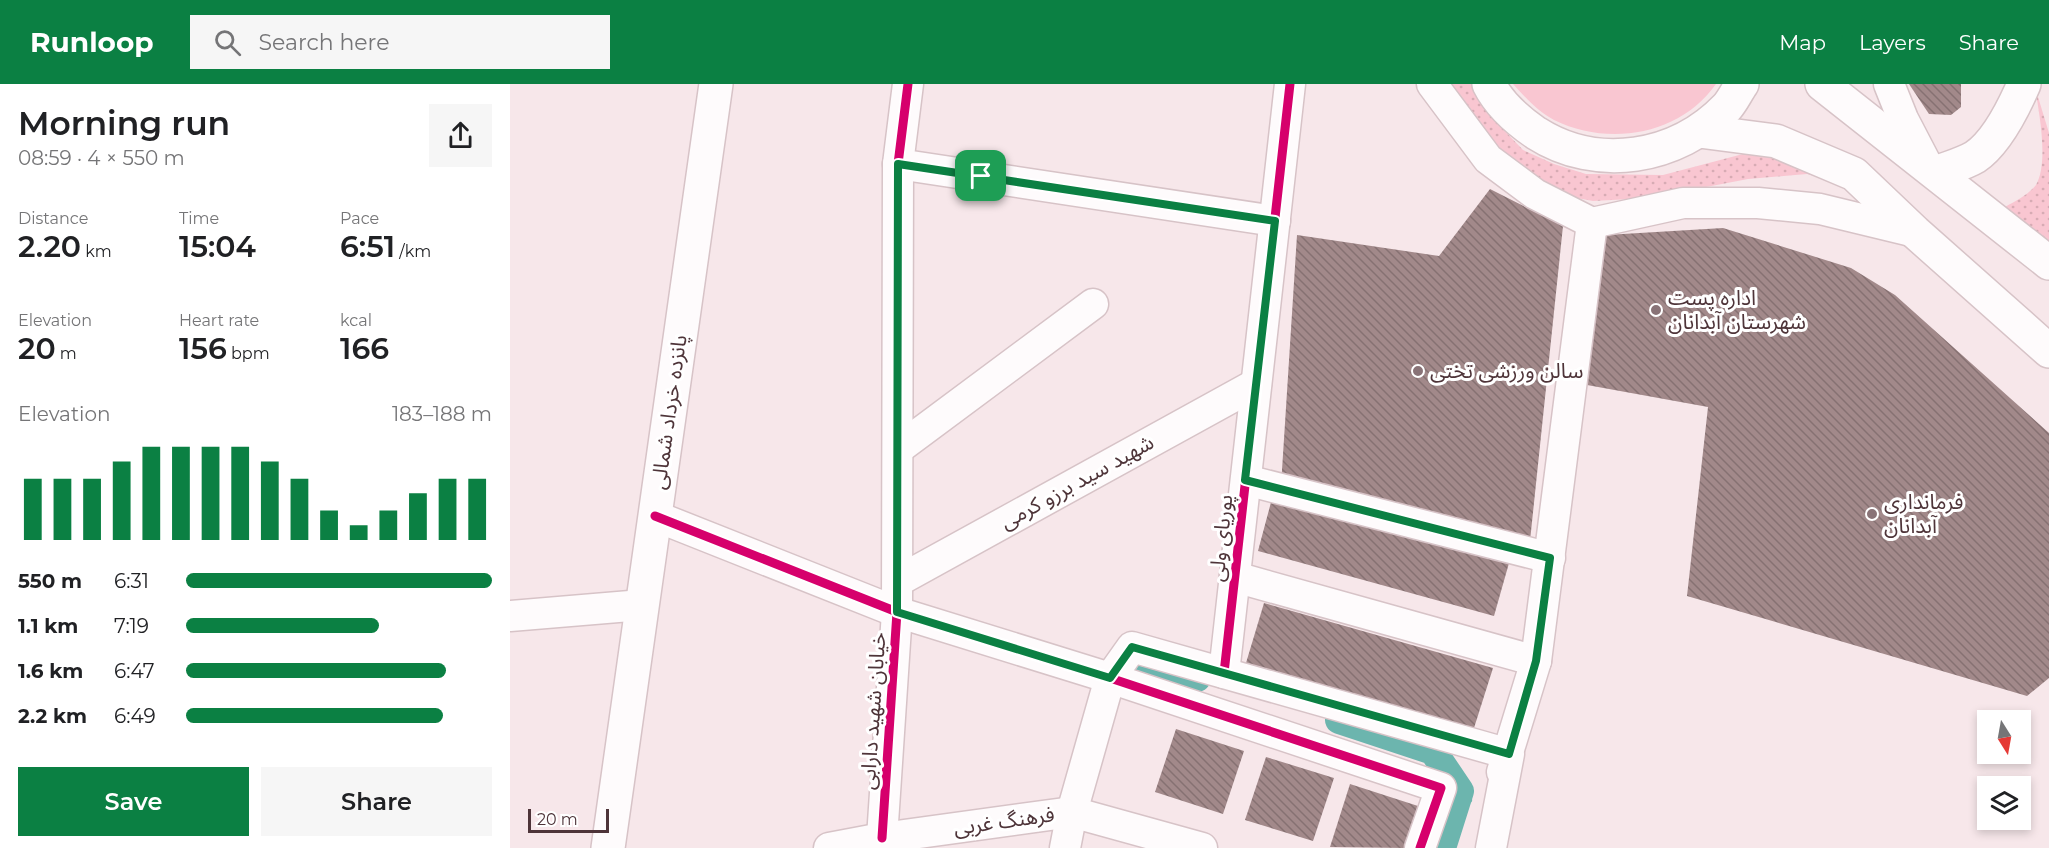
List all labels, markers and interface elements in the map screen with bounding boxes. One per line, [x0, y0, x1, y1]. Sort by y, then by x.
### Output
search box [190, 15, 610, 69]
text: Runloop [30, 25, 154, 59]
icon: search [211, 26, 244, 59]
text: Search here [259, 29, 389, 56]
text: Map [1779, 30, 1826, 55]
text: Layers [1859, 30, 1926, 55]
text: Share [1959, 30, 2019, 55]
text: Morning run [18, 103, 230, 143]
button: share [429, 104, 492, 167]
text: 08:59 · 4 × 550 m [18, 146, 185, 170]
pin [955, 150, 1006, 201]
icon: arrive [964, 159, 997, 192]
text: Distance [18, 209, 88, 228]
text: Time [179, 209, 219, 228]
text: Pace [340, 209, 379, 228]
text: 2.20 [18, 228, 81, 265]
text: 15:04 [179, 228, 256, 265]
text: 6:51 [340, 228, 395, 265]
text: km [81, 242, 112, 261]
text: /km [395, 242, 431, 261]
place label: اداره پست شهرستان آبدانان [1668, 285, 1806, 334]
marker: اداره پست شهرستان آبدانان [1649, 303, 1663, 317]
text: Elevation [18, 311, 92, 330]
text: Heart rate [179, 311, 259, 330]
text: kcal [340, 311, 372, 330]
text: 20 [18, 330, 56, 367]
text: 156 [179, 330, 227, 367]
text: 166 [340, 330, 389, 367]
street label: پانزده خرداد شمالی [645, 333, 693, 491]
text: m [56, 344, 77, 363]
text: bpm [227, 344, 270, 363]
place label: سالن ورزشی تختی [1430, 358, 1583, 383]
marker: سالن ورزشی تختی [1411, 364, 1425, 378]
text: Elevation [18, 402, 110, 426]
text: 183–188 m [392, 402, 492, 426]
street label: شهید سید برزو کرمی [996, 429, 1158, 534]
place label: فرمانداری آبدانان [1884, 489, 1964, 538]
street label: پوریای ولی [1204, 493, 1239, 583]
marker: فرمانداری آبدانان [1865, 507, 1879, 521]
text: 550 m [18, 569, 82, 593]
text: 6:31 [114, 569, 149, 593]
text: 1.1 km [18, 614, 78, 638]
text: 7:19 [114, 614, 149, 638]
street label: خیابان شهید دارابی [855, 631, 890, 791]
text: 1.6 km [18, 659, 83, 683]
text: 6:47 [114, 659, 154, 683]
text: 2.2 km [18, 704, 87, 728]
text: 6:49 [114, 704, 156, 728]
north arrow [1977, 710, 2031, 764]
map controls [1977, 710, 2031, 830]
button: Save [18, 767, 249, 836]
button: Share [261, 767, 492, 836]
button: layers [1977, 776, 2031, 830]
street label: فرهنگ غربی [952, 801, 1056, 840]
scale bar [528, 806, 609, 834]
text: 20 m [537, 810, 578, 829]

